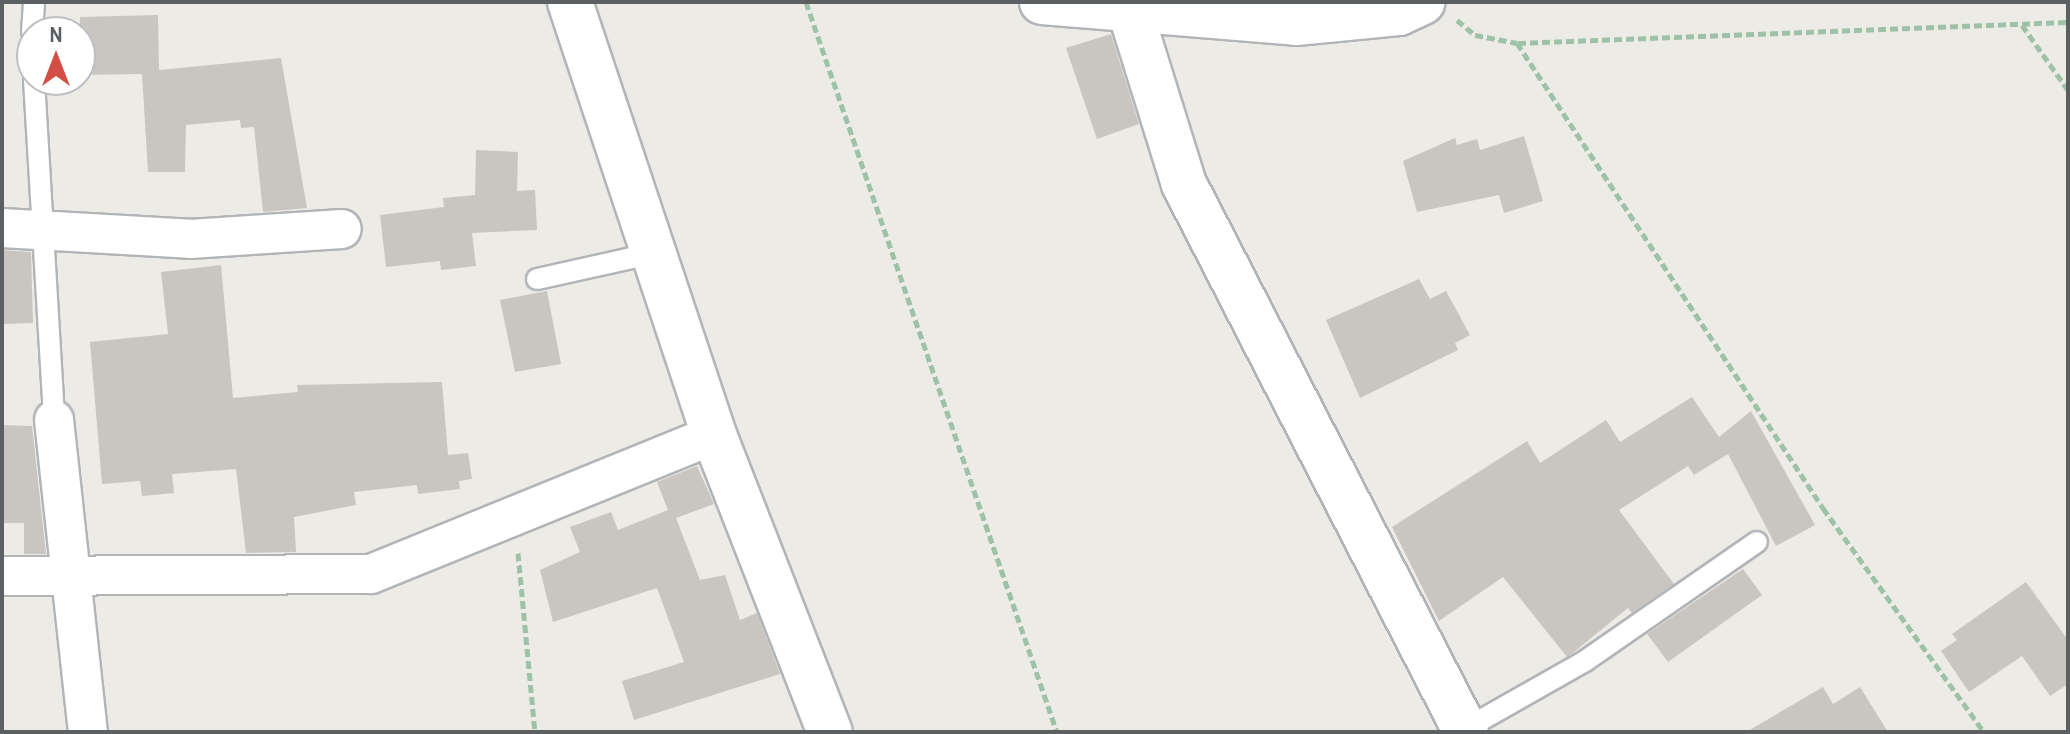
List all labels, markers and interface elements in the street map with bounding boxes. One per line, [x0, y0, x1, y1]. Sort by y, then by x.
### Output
north arrow [16, 16, 96, 96]
text: N [49, 19, 63, 49]

